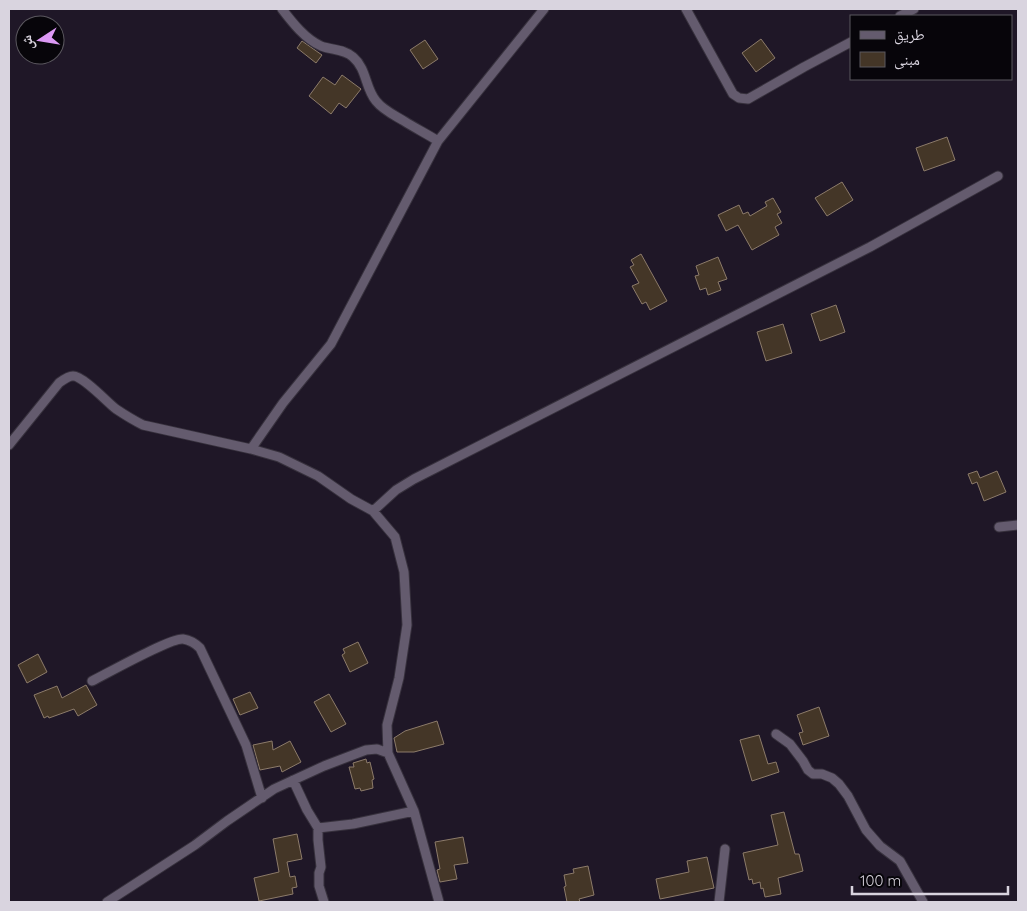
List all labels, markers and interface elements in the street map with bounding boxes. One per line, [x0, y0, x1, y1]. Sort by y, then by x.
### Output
north arrow [15, 15, 65, 65]
legend [850, 15, 1012, 80]
text: طريق [894, 25, 925, 45]
text: ش [17, 33, 38, 52]
text: مبنى [894, 50, 920, 70]
scale bar [852, 864, 1008, 896]
text: 100 m [860, 871, 901, 890]

